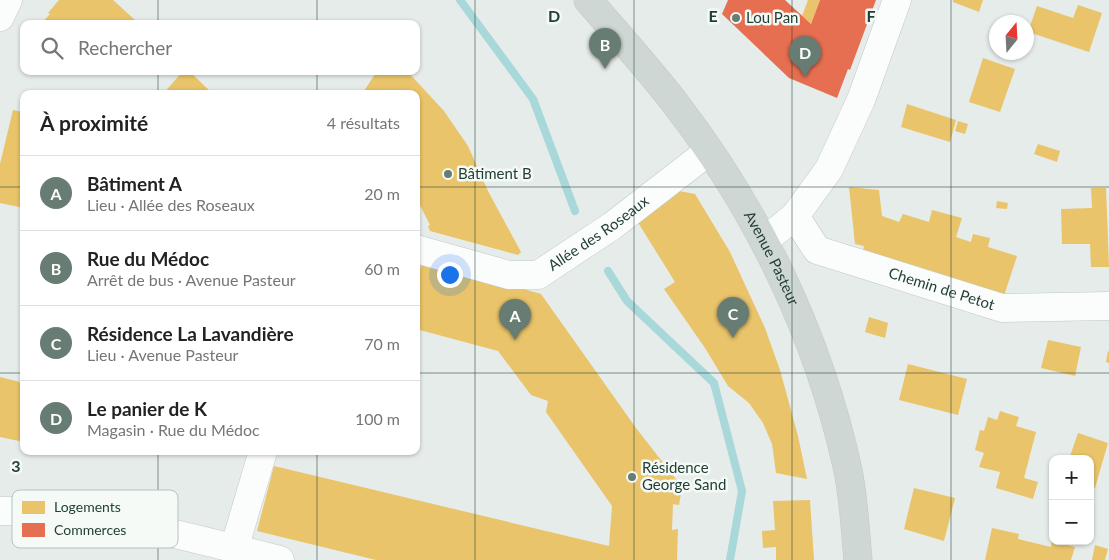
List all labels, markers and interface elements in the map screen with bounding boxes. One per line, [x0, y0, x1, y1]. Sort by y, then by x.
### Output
text: D [548, 6, 560, 25]
text: E [708, 6, 718, 25]
text: F [866, 6, 876, 25]
place label: Lou Pan [746, 8, 798, 26]
marker: Lou Pan [730, 12, 742, 24]
north arrow [989, 15, 1034, 60]
search box [20, 20, 420, 75]
pin: B [589, 28, 621, 69]
icon: search [38, 34, 66, 62]
text: Rechercher [78, 36, 172, 59]
pin: D [789, 36, 821, 77]
text: À proximité [40, 110, 148, 135]
text: 4 résultats [327, 113, 400, 132]
place label: Bâtiment B [458, 164, 532, 182]
marker: Bâtiment B [442, 168, 454, 180]
text: Bâtiment A [87, 172, 182, 195]
text: A [50, 184, 62, 203]
text: 20 m [364, 184, 400, 203]
street label: Allée des Roseaux [544, 191, 652, 274]
text: Lieu · Allée des Roseaux [87, 195, 255, 214]
street label: Avenue Pasteur [741, 207, 804, 308]
text: Rue du Médoc [87, 247, 209, 270]
text: B [51, 259, 61, 278]
text: 60 m [364, 259, 400, 278]
your location [437, 262, 463, 288]
street label: Chemin de Petot [887, 263, 998, 313]
text: Arrêt de bus · Avenue Pasteur [87, 270, 296, 289]
pin: C [717, 297, 749, 338]
pin: A [499, 299, 531, 340]
text: Résidence La Lavandière [87, 322, 294, 345]
text: C [51, 334, 61, 353]
text: 70 m [364, 334, 400, 353]
text: Lieu · Avenue Pasteur [87, 345, 238, 364]
text: Le panier de K [87, 397, 207, 420]
text: D [50, 409, 62, 428]
text: 100 m [355, 409, 400, 428]
text: Magasin · Rue du Médoc [87, 420, 260, 439]
map controls [1049, 455, 1094, 545]
button: + [1049, 455, 1094, 500]
text: 3 [11, 456, 21, 475]
place label: Résidence George Sand [642, 458, 726, 493]
marker: Résidence George Sand [626, 471, 638, 483]
legend [12, 490, 178, 548]
text: Logements [54, 498, 121, 515]
button: − [1049, 500, 1094, 545]
text: Commerces [54, 521, 126, 538]

